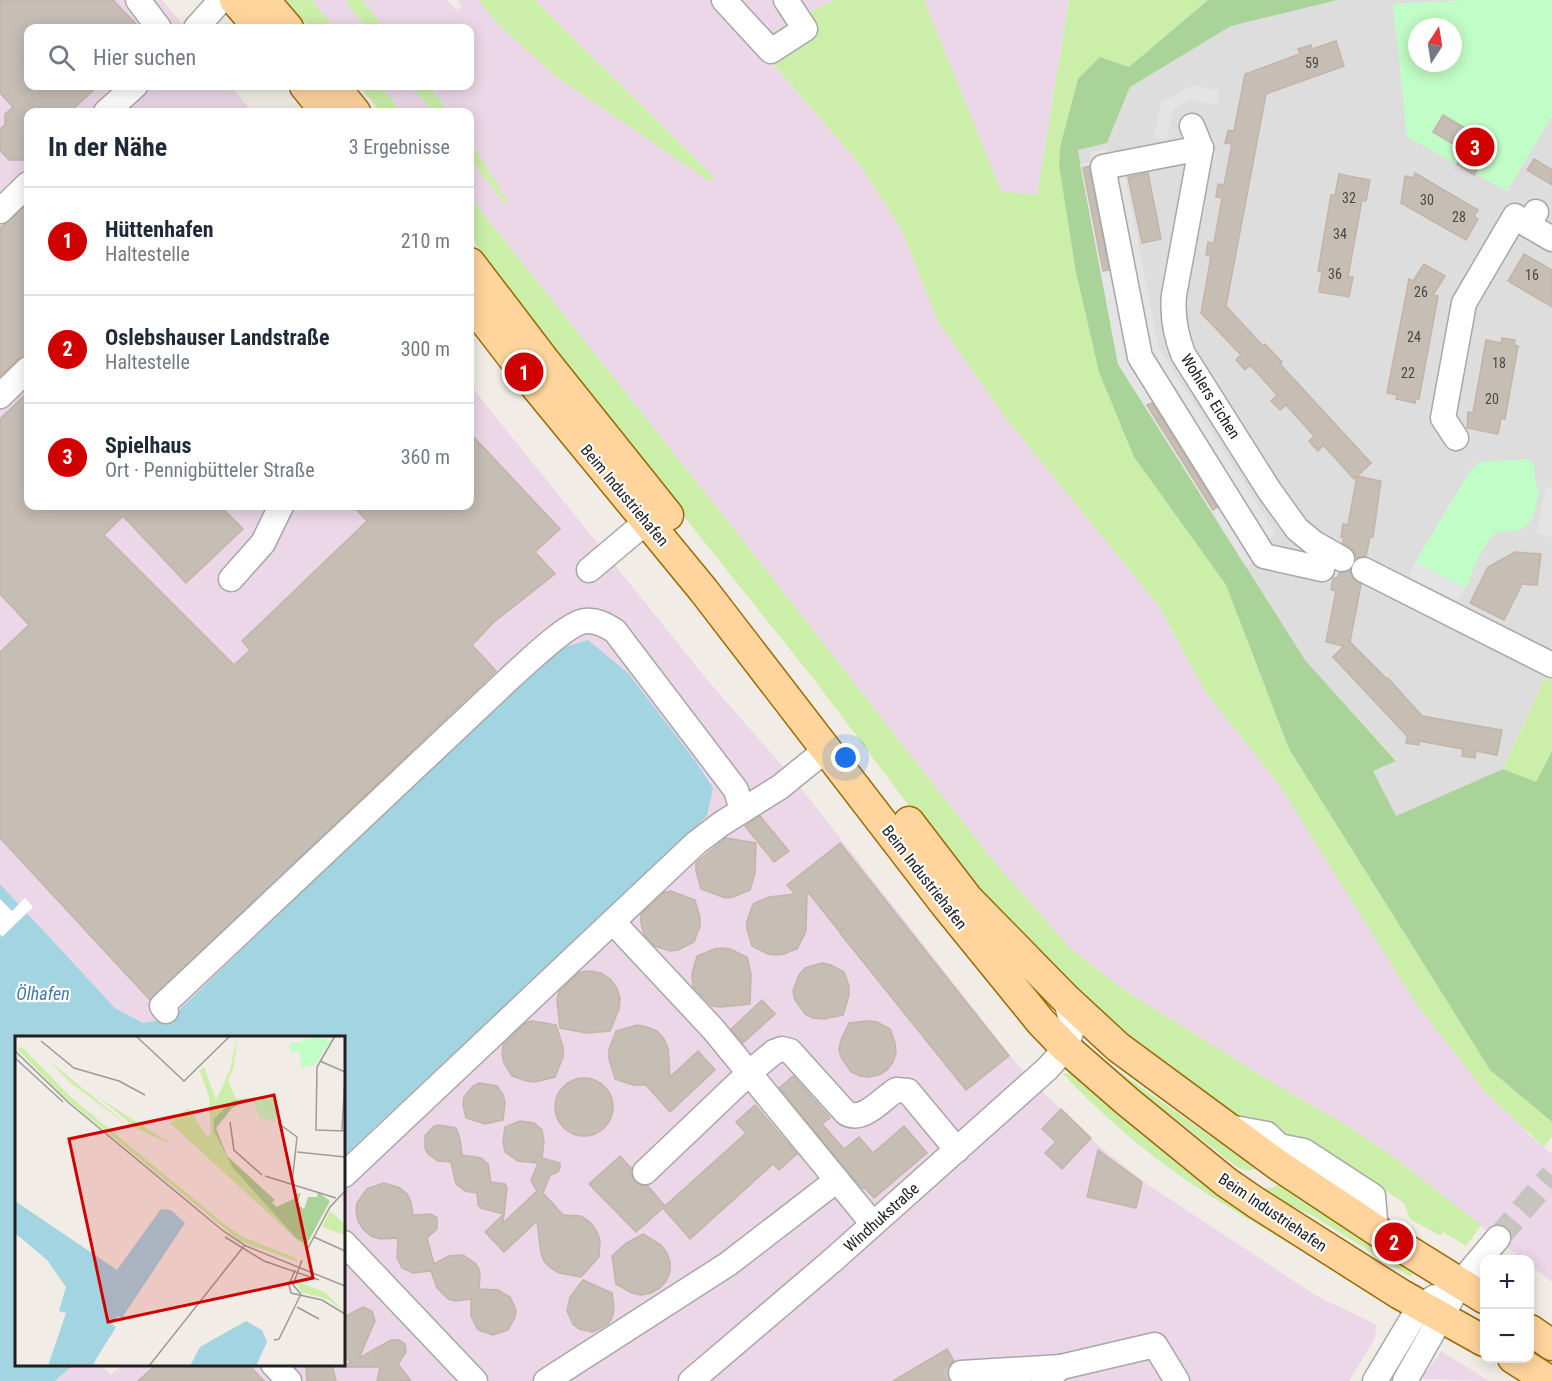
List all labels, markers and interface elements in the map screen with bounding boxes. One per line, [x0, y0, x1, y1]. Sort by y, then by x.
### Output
north arrow [1408, 18, 1462, 72]
search box [24, 24, 474, 90]
icon: search [45, 41, 78, 74]
text: Hier suchen [93, 45, 196, 70]
house number: 59 [1305, 55, 1319, 71]
pin: 3 [1456, 124, 1494, 170]
text: In der Nähe [48, 132, 167, 162]
text: 3 Ergebnisse [349, 135, 450, 159]
house number: 32 [1342, 190, 1356, 206]
house number: 30 [1420, 192, 1434, 208]
house number: 28 [1452, 209, 1466, 225]
text: Hüttenhafen [105, 217, 214, 242]
house number: 34 [1333, 226, 1347, 242]
text: 1 [62, 229, 73, 253]
text: 210 m [401, 229, 450, 253]
text: Haltestelle [105, 242, 190, 266]
house number: 36 [1328, 266, 1342, 282]
house number: 16 [1525, 267, 1539, 283]
house number: 26 [1414, 284, 1428, 300]
text: Oslebshauser Landstraße [105, 325, 330, 350]
house number: 24 [1407, 329, 1421, 345]
text: 2 [62, 337, 73, 361]
text: 300 m [401, 337, 450, 361]
text: Haltestelle [105, 350, 190, 374]
pin: 1 [504, 350, 544, 394]
street label: Wohlers Eichen [1177, 350, 1244, 442]
house number: 18 [1492, 355, 1506, 371]
house number: 22 [1401, 365, 1415, 381]
house number: 20 [1485, 391, 1499, 407]
text: Spielhaus [105, 433, 191, 458]
street label: Beim Industriehafen [577, 441, 673, 550]
text: 3 [62, 445, 73, 469]
text: 360 m [401, 445, 450, 469]
text: Ort · Pennigbütteler Straße [105, 458, 315, 482]
your location [831, 743, 860, 772]
street label: Beim Industriehafen [878, 822, 971, 933]
water label: Ölhafen [16, 983, 70, 1004]
inset map [15, 1036, 345, 1366]
street label: Beim Industriehafen [1215, 1169, 1331, 1256]
street label: Windhukstraße [840, 1179, 923, 1256]
pin: 2 [1374, 1220, 1414, 1264]
map controls [1480, 1255, 1534, 1363]
button: + [1480, 1255, 1534, 1309]
button: − [1480, 1309, 1534, 1363]

